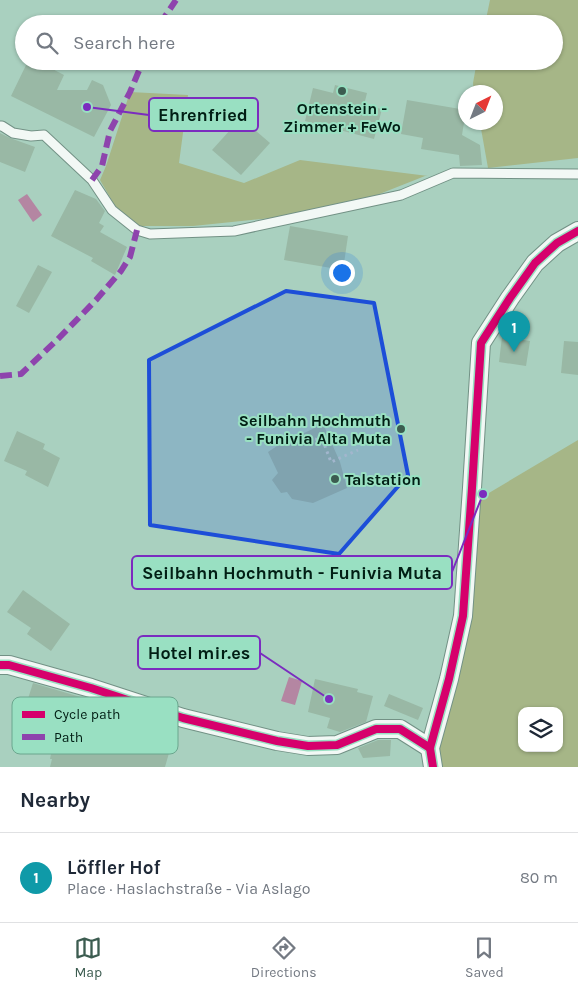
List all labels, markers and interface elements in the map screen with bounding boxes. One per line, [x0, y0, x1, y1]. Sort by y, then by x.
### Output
search box [15, 15, 563, 70]
icon: search [33, 29, 61, 57]
text: Search here [73, 32, 175, 54]
marker: Ortenstein - Zimmer + FeWo [336, 85, 348, 97]
north arrow [458, 85, 503, 130]
callout: Ehrenfried [149, 98, 258, 131]
place label: Ortenstein - Zimmer + FeWo [283, 99, 401, 136]
text: Ehrenfried [158, 104, 248, 126]
your location [329, 260, 355, 286]
pin: 1 [498, 311, 530, 352]
place label: Seilbahn Hochmuth - Funivia Alta Muta [239, 411, 391, 448]
marker: Seilbahn Hochmuth - Funivia Alta Muta [395, 423, 407, 435]
place label: Talstation [345, 470, 421, 489]
marker: Talstation [329, 473, 341, 485]
callout: Seilbahn Hochmuth - Funivia Muta [132, 556, 452, 589]
text: Seilbahn Hochmuth - Funivia Muta [142, 562, 442, 584]
callout: Hotel mir.es [138, 636, 260, 669]
text: Hotel mir.es [148, 642, 250, 664]
legend [12, 697, 178, 754]
text: Cycle path [54, 706, 120, 723]
map controls [518, 707, 563, 752]
button: layers [518, 707, 563, 752]
text: Path [54, 729, 83, 746]
text: Nearby [20, 788, 90, 812]
text: Löffler Hof [67, 857, 160, 879]
text: 1 [33, 868, 39, 887]
text: 80 m [520, 868, 558, 887]
text: Place · Haslachstraße - Via Aslago [67, 879, 310, 898]
tab: Map [74, 934, 102, 981]
tab: Directions [251, 934, 317, 981]
tab: Saved [465, 934, 504, 981]

